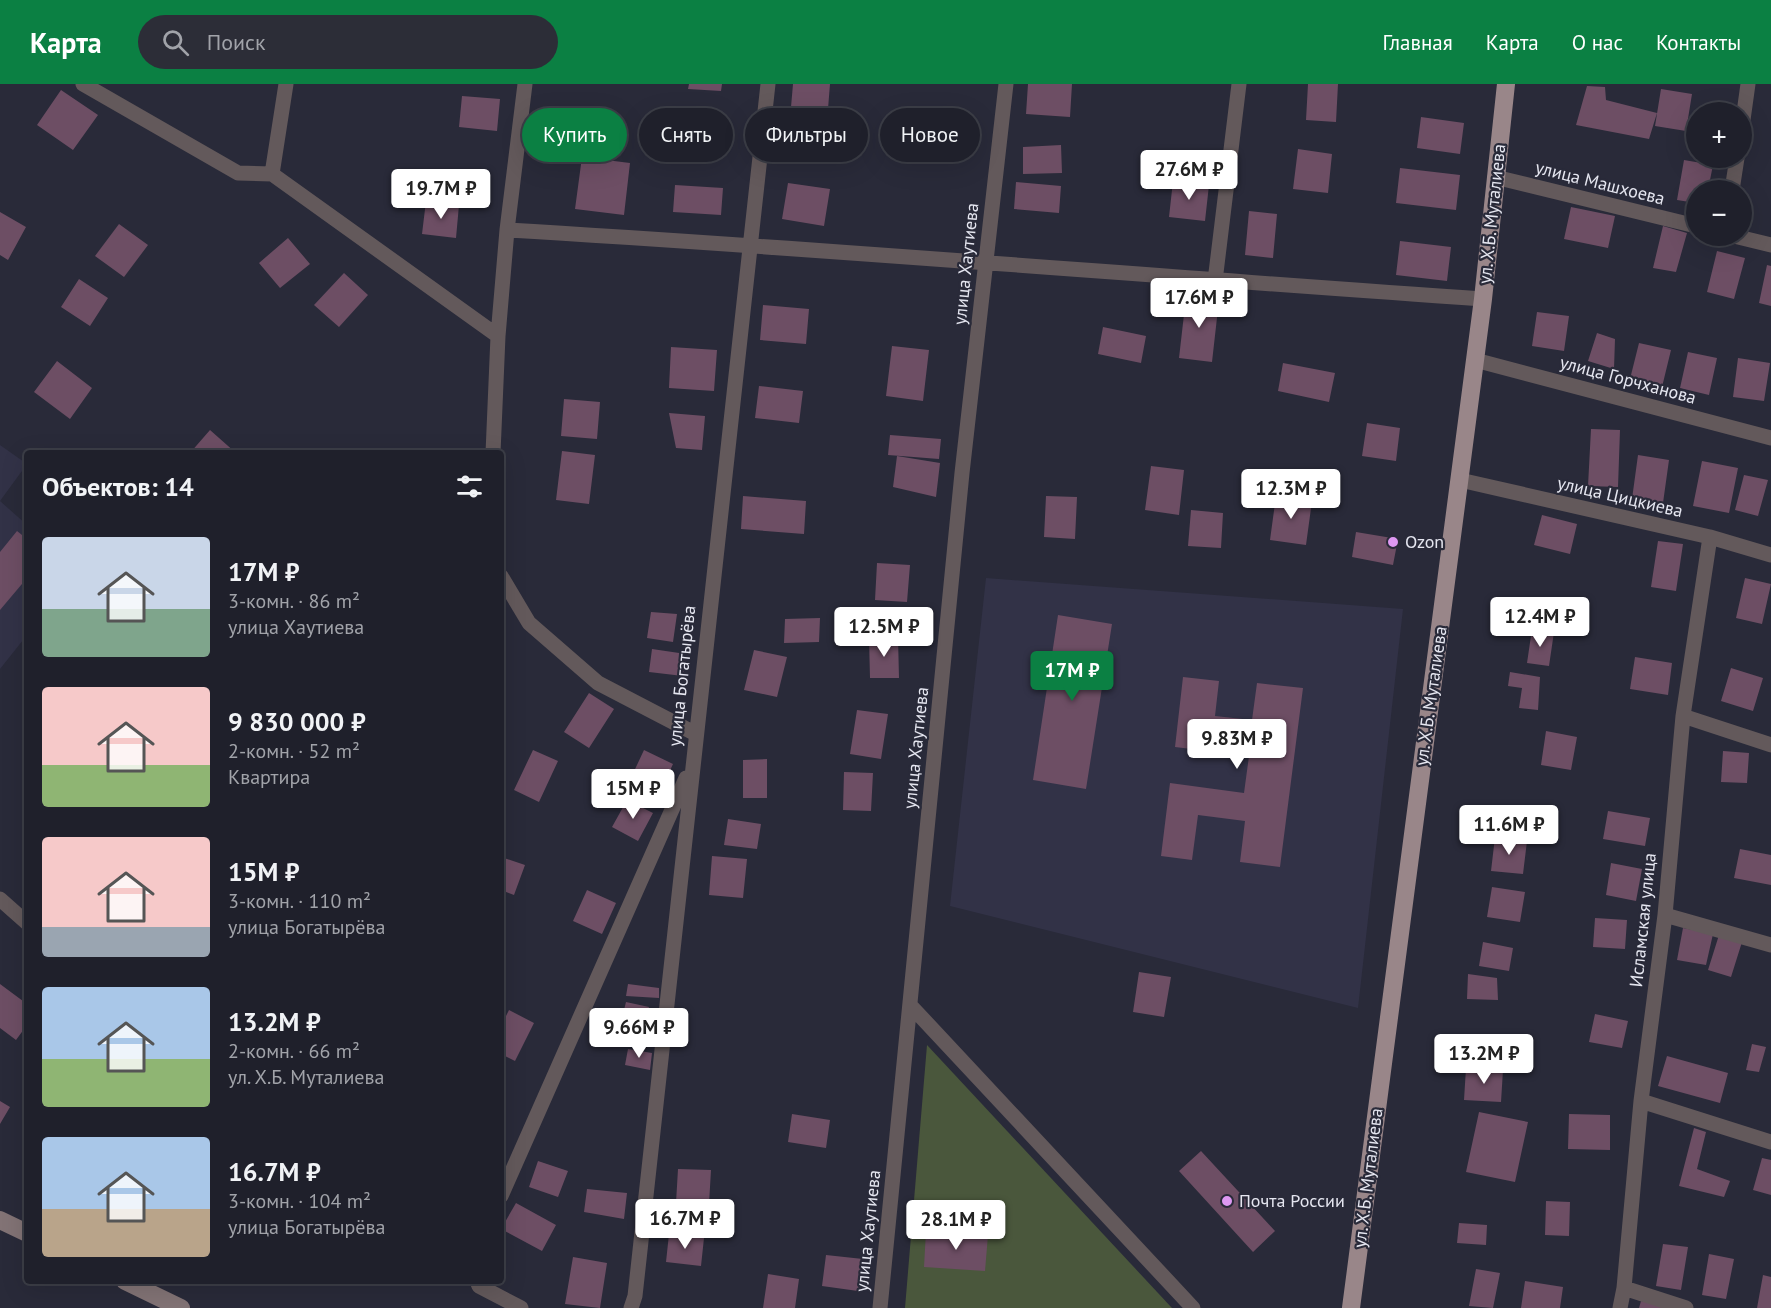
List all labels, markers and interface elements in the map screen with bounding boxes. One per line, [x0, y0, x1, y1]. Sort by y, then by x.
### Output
search box [138, 15, 558, 69]
text: Карта [30, 24, 102, 61]
icon: search [159, 26, 192, 59]
text: Поиск [207, 28, 266, 56]
text: Главная [1382, 29, 1453, 56]
text: Карта [1486, 29, 1539, 56]
text: О нас [1572, 29, 1623, 56]
text: Контакты [1656, 29, 1741, 56]
map controls [1686, 102, 1752, 246]
button: + [1686, 102, 1752, 168]
chip: Купить [522, 108, 627, 162]
chip: Снять [639, 108, 733, 162]
chip: Фильтры [745, 108, 868, 162]
chip: Новое [880, 108, 980, 162]
street label: ул. Х.Б. Муталиева [1473, 143, 1510, 285]
pin: 27.6M ₽ [1134, 150, 1244, 201]
street label: улица Машхоева [1533, 155, 1667, 210]
text: 27.6M ₽ [1155, 156, 1223, 182]
pin: 19.7M ₽ [386, 169, 496, 220]
text: 19.7M ₽ [405, 175, 477, 201]
button: − [1686, 180, 1752, 246]
street label: улица Хаутиева [948, 202, 983, 326]
pin: 17.6M ₽ [1144, 278, 1254, 329]
text: 17.6M ₽ [1165, 284, 1233, 310]
street label: улица Горчханова [1557, 350, 1699, 409]
pin: 12.3M ₽ [1236, 469, 1346, 520]
text: Объектов: 14 [42, 470, 194, 503]
icon: filters [453, 470, 486, 503]
street label: улица Цицкиева [1555, 471, 1685, 522]
text: 12.3M ₽ [1255, 475, 1327, 501]
place label: Ozon [1405, 530, 1444, 553]
marker: Ozon [1386, 535, 1400, 549]
text: 17M ₽ [228, 555, 300, 588]
icon: home [90, 561, 162, 633]
text: 3-комн. · 86 m² [228, 588, 360, 614]
pin: 12.4M ₽ [1485, 597, 1595, 648]
text: 12.4M ₽ [1504, 603, 1576, 629]
street label: улица Богатырёва [663, 604, 700, 748]
pin: 12.5M ₽ [829, 607, 939, 658]
text: 12.5M ₽ [848, 613, 920, 639]
text: улица Хаутиева [228, 614, 364, 640]
street label: ул. Х.Б. Муталиева [1409, 625, 1452, 767]
pin: 17M ₽ [1030, 651, 1114, 702]
text: 17M ₽ [1044, 657, 1100, 683]
street label: улица Хаутиева [898, 686, 933, 810]
text: 9 830 000 ₽ [228, 705, 366, 738]
icon: home [90, 711, 162, 783]
pin: 9.83M ₽ [1182, 719, 1292, 770]
text: 9.83M ₽ [1201, 725, 1273, 751]
text: 2-комн. · 52 m² [228, 738, 360, 764]
text: Квартира [228, 764, 310, 790]
pin: 15M ₽ [591, 769, 675, 820]
text: 15M ₽ [605, 775, 661, 801]
pin: 11.6M ₽ [1454, 805, 1564, 856]
text: 11.6M ₽ [1473, 811, 1545, 837]
street label: Исламская улица [1624, 852, 1661, 988]
text: 15M ₽ [228, 855, 300, 888]
icon: home [90, 861, 162, 933]
text: 3-комн. · 110 m² [228, 888, 371, 914]
text: улица Богатырёва [228, 914, 385, 940]
text: 13.2M ₽ [228, 1005, 321, 1038]
pin: 9.66M ₽ [584, 1008, 694, 1059]
icon: home [90, 1011, 162, 1083]
text: 9.66M ₽ [603, 1014, 675, 1040]
pin: 13.2M ₽ [1429, 1034, 1539, 1085]
text: 2-комн. · 66 m² [228, 1038, 360, 1064]
text: 13.2M ₽ [1448, 1040, 1520, 1066]
text: ул. Х.Б. Муталиева [228, 1064, 384, 1090]
street label: ул. Х.Б. Муталиева [1348, 1107, 1387, 1249]
text: 16.7M ₽ [228, 1155, 321, 1188]
icon: home [90, 1161, 162, 1233]
street label: улица Хаутиева [850, 1169, 885, 1293]
text: 3-комн. · 104 m² [228, 1188, 371, 1214]
place label: Почта России [1239, 1189, 1345, 1212]
marker: Почта России [1220, 1194, 1234, 1208]
pin: 16.7M ₽ [630, 1199, 740, 1250]
pin: 28.1M ₽ [901, 1200, 1011, 1251]
text: 16.7M ₽ [649, 1205, 721, 1231]
text: 28.1M ₽ [920, 1206, 992, 1232]
text: улица Богатырёва [228, 1214, 385, 1240]

